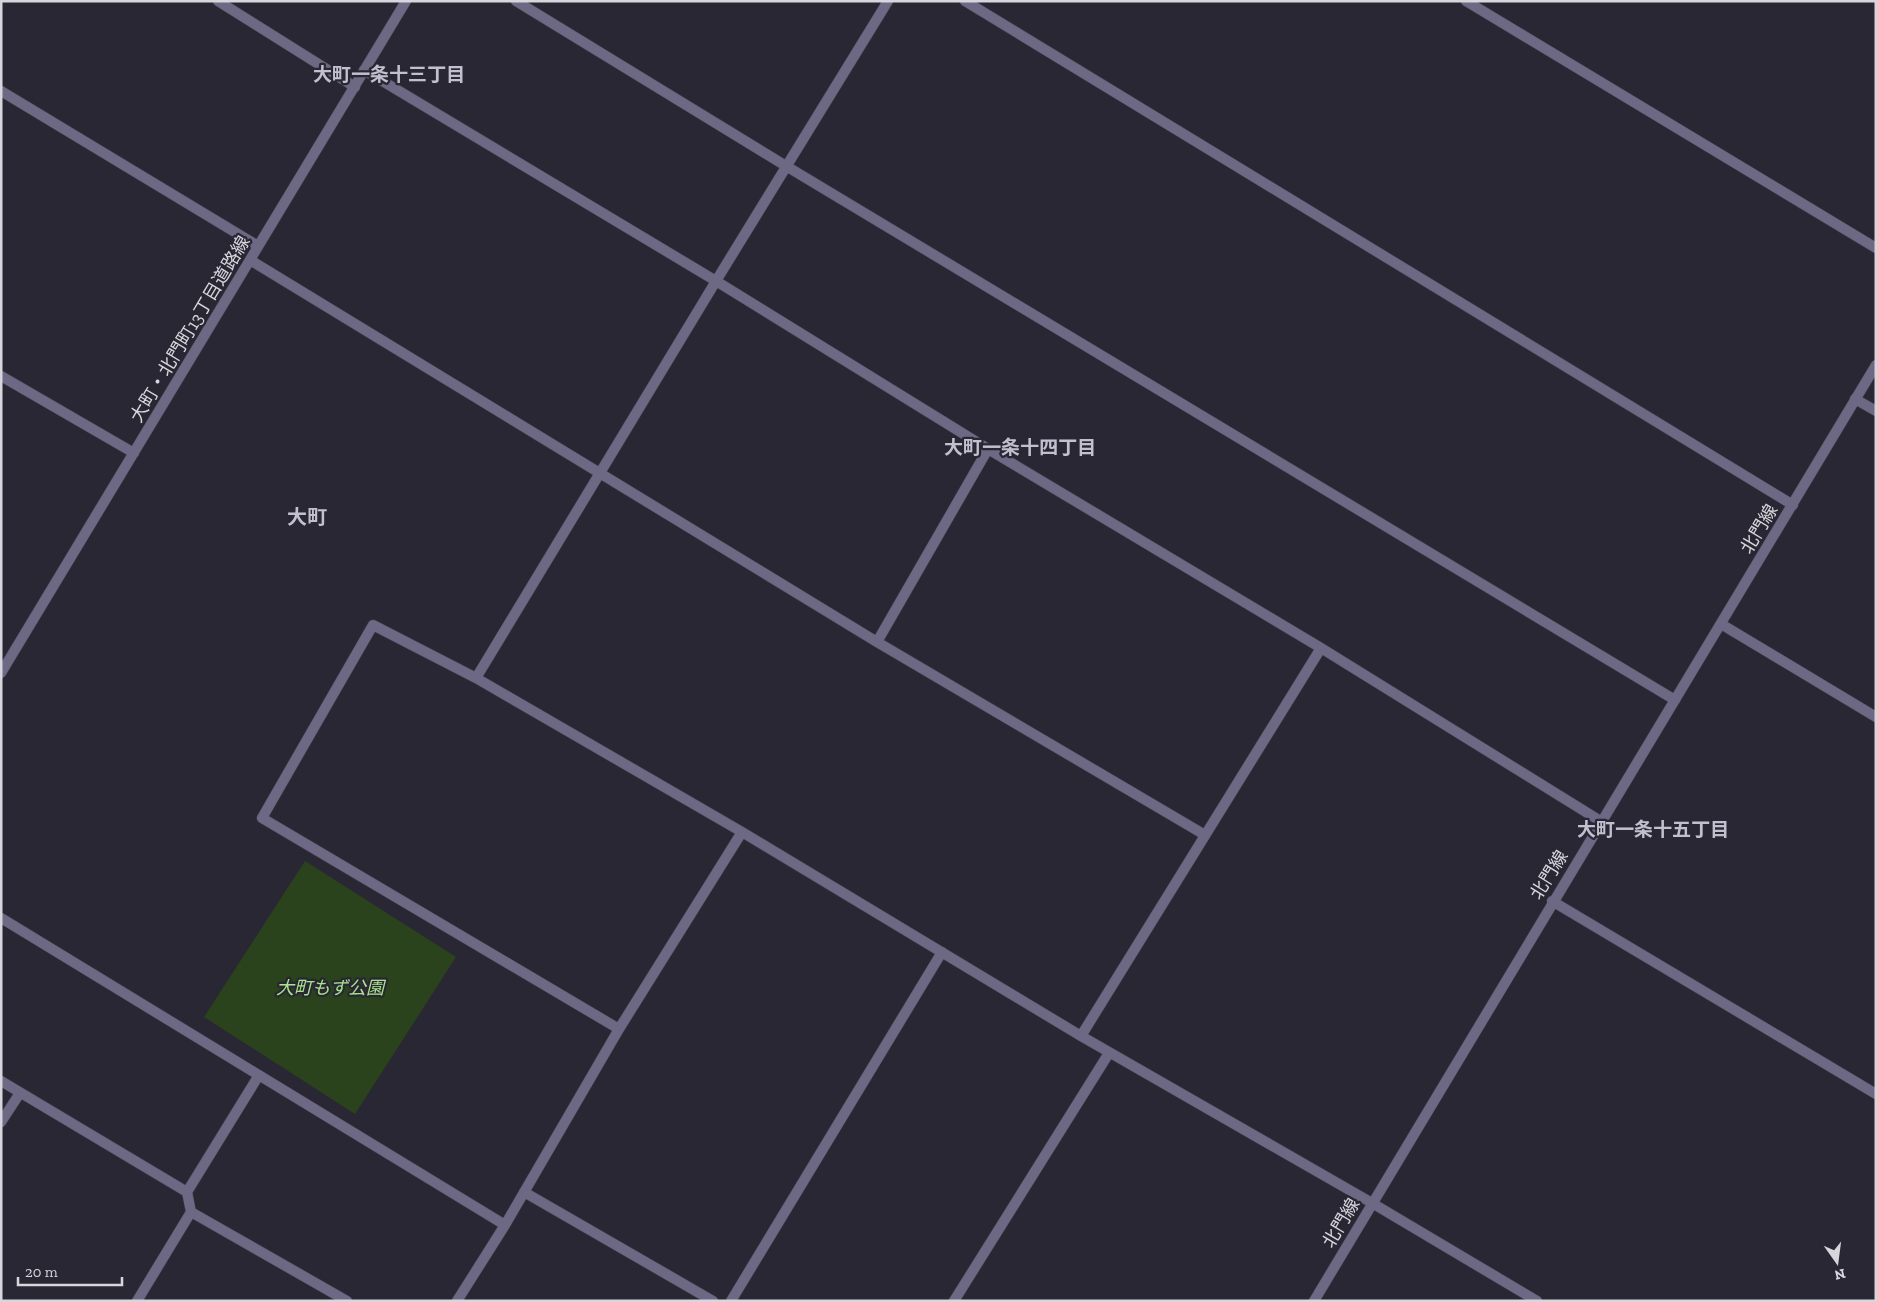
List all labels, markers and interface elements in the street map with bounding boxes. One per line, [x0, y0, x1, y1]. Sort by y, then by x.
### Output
district label: 大町一条十三丁目 [313, 63, 465, 86]
street label: 大町・北門町13丁目道路線 [126, 232, 254, 426]
district label: 大町一条十四丁目 [944, 436, 1096, 459]
street label: 北門線 [1736, 500, 1782, 558]
district label: 大町 [287, 505, 327, 529]
district label: 大町一条十五丁目 [1577, 818, 1729, 841]
street label: 北門線 [1525, 846, 1573, 904]
park label: 大町もず公園 [276, 977, 387, 999]
street label: 北門線 [1318, 1194, 1364, 1252]
north arrow [1812, 1237, 1862, 1287]
scale bar [18, 1254, 121, 1286]
text: 20 m [25, 1263, 58, 1281]
text: N [1832, 1265, 1847, 1284]

